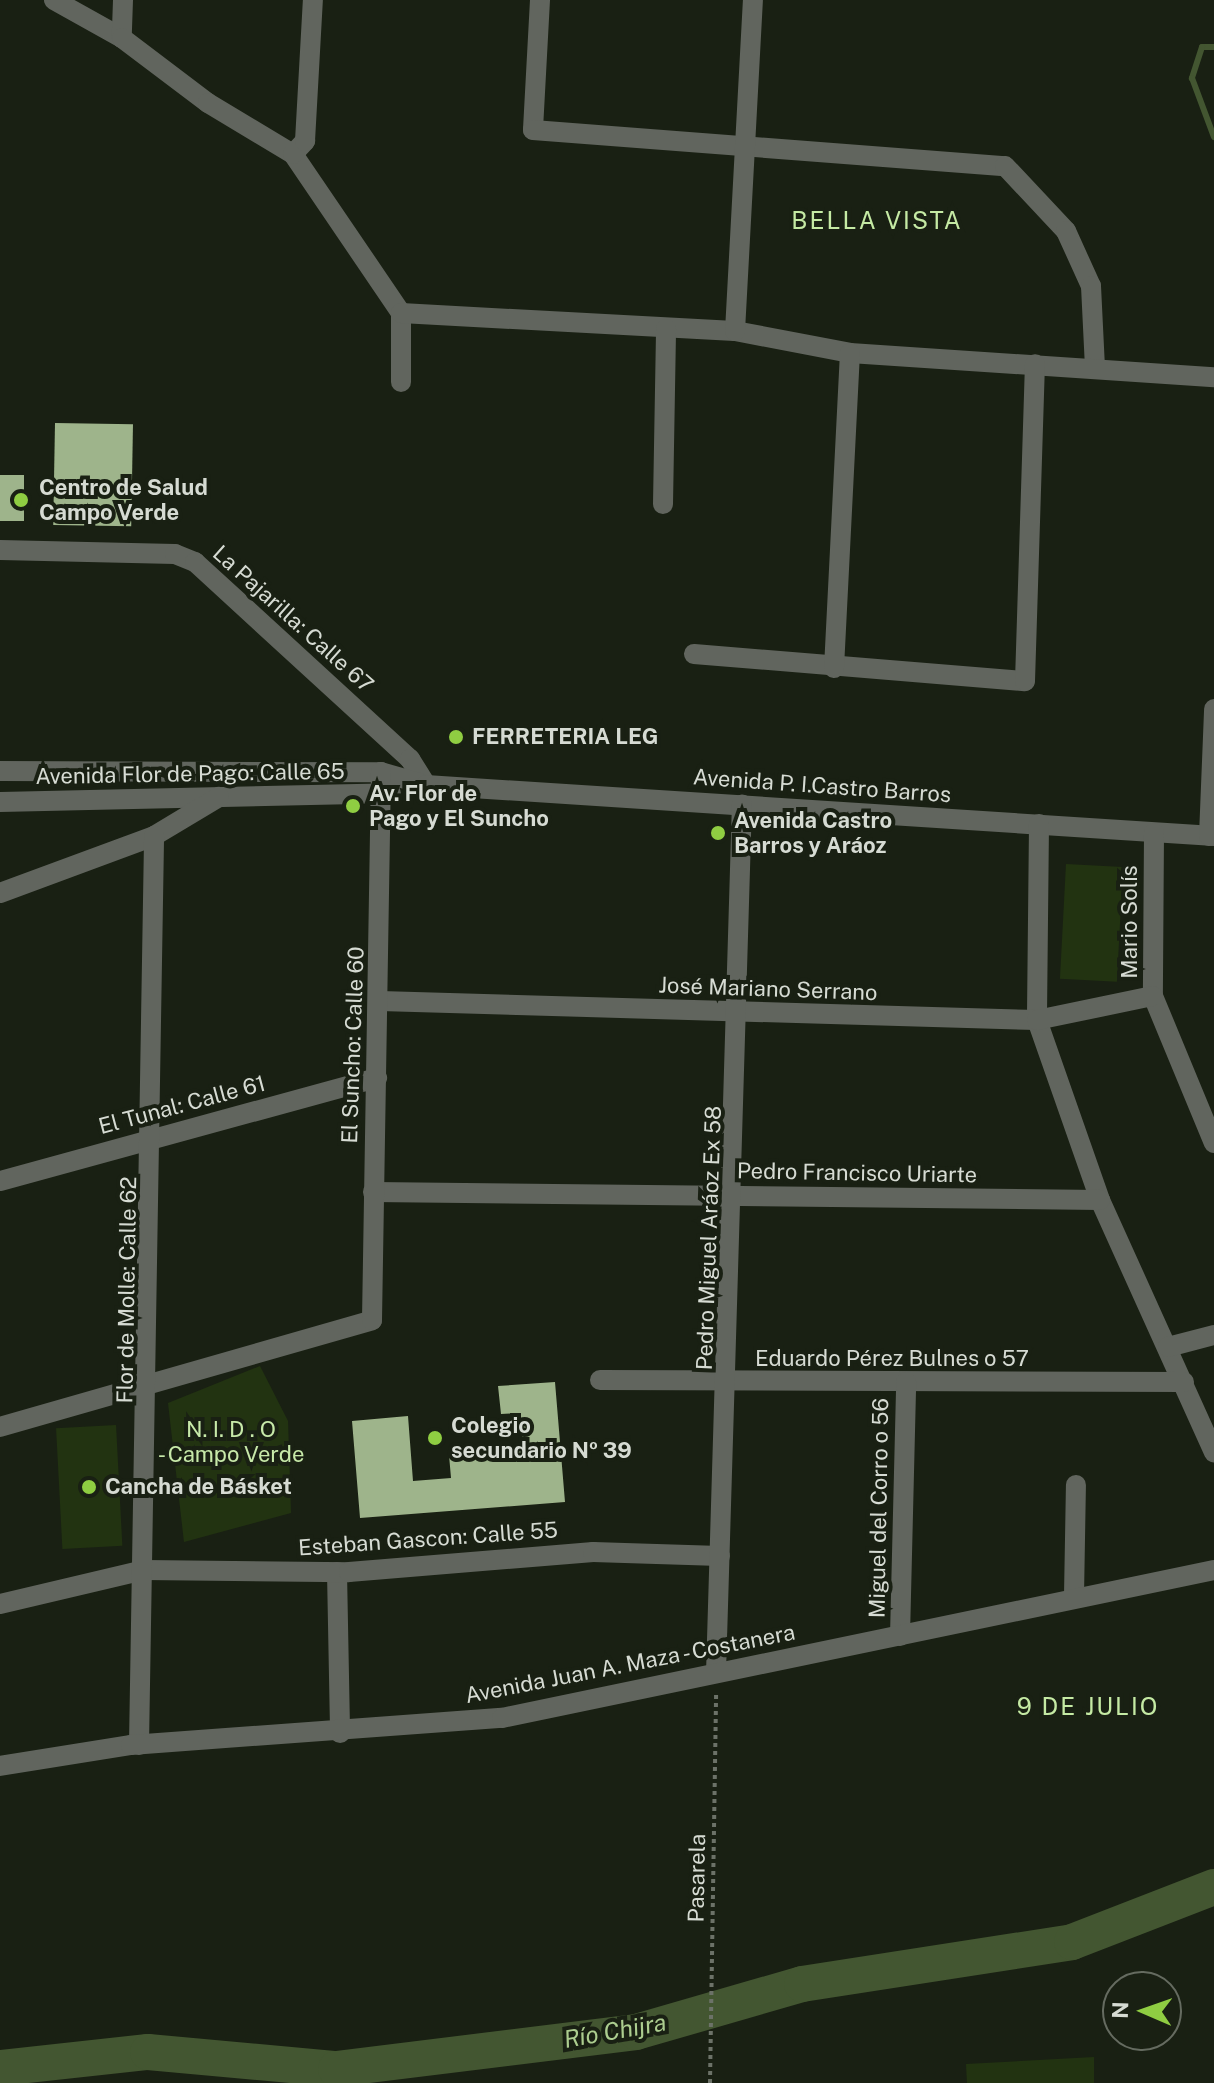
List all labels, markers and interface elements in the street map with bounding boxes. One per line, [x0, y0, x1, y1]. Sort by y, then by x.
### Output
district label: BELLA VISTA [791, 207, 963, 235]
place label: Centro de Salud Campo Verde [39, 474, 208, 526]
marker: Centro de Salud Campo Verde [10, 489, 32, 511]
street label: La Pajarilla: Calle 67 [207, 540, 379, 698]
place label: FERRETERIA LEG [472, 724, 659, 750]
marker: FERRETERIA LEG [447, 728, 465, 746]
street label: Avenida Flor de Pago: Calle 65 [35, 758, 345, 790]
street label: Avenida P. I.Castro Barros [692, 764, 952, 808]
place label: Av. Flor de Pago y El Suncho [369, 780, 549, 832]
marker: Av. Flor de Pago y El Suncho [344, 797, 362, 815]
place label: Avenida Castro Barros y Aráoz [734, 807, 892, 858]
marker: Avenida Castro Barros y Aráoz [709, 824, 727, 842]
street label: Mario Solís [1117, 865, 1143, 979]
street label: El Suncho: Calle 60 [336, 946, 370, 1144]
street label: José Mariano Serrano [658, 972, 878, 1006]
street label: El Tunal: Calle 61 [96, 1070, 268, 1140]
street label: Pedro Miguel Aráoz Ex 58 [691, 1105, 727, 1371]
street label: Pedro Francisco Uriarte [737, 1158, 977, 1188]
street label: Flor de Molle: Calle 62 [112, 1176, 142, 1404]
street label: Eduardo Pérez Bulnes o 57 [755, 1346, 1029, 1372]
street label: Miguel del Corro o 56 [864, 1397, 894, 1619]
place label: Colegio secundario Nº 39 [451, 1412, 632, 1464]
park label: N. I. D . O - Campo Verde [155, 1416, 307, 1468]
marker: Colegio secundario Nº 39 [426, 1429, 444, 1447]
place label: Cancha de Básket [105, 1474, 292, 1500]
marker: Cancha de Básket [80, 1478, 98, 1496]
street label: Esteban Gascon: Calle 55 [297, 1517, 559, 1561]
street label: Avenida Juan A. Maza - Costanera [460, 1618, 800, 1710]
district label: 9 DE JULIO [1017, 1693, 1159, 1721]
street label: Pasarela [683, 1833, 711, 1923]
north arrow [1102, 1971, 1182, 2051]
text: N [1107, 2001, 1133, 2019]
water label: Río Chijra [562, 2008, 668, 2054]

